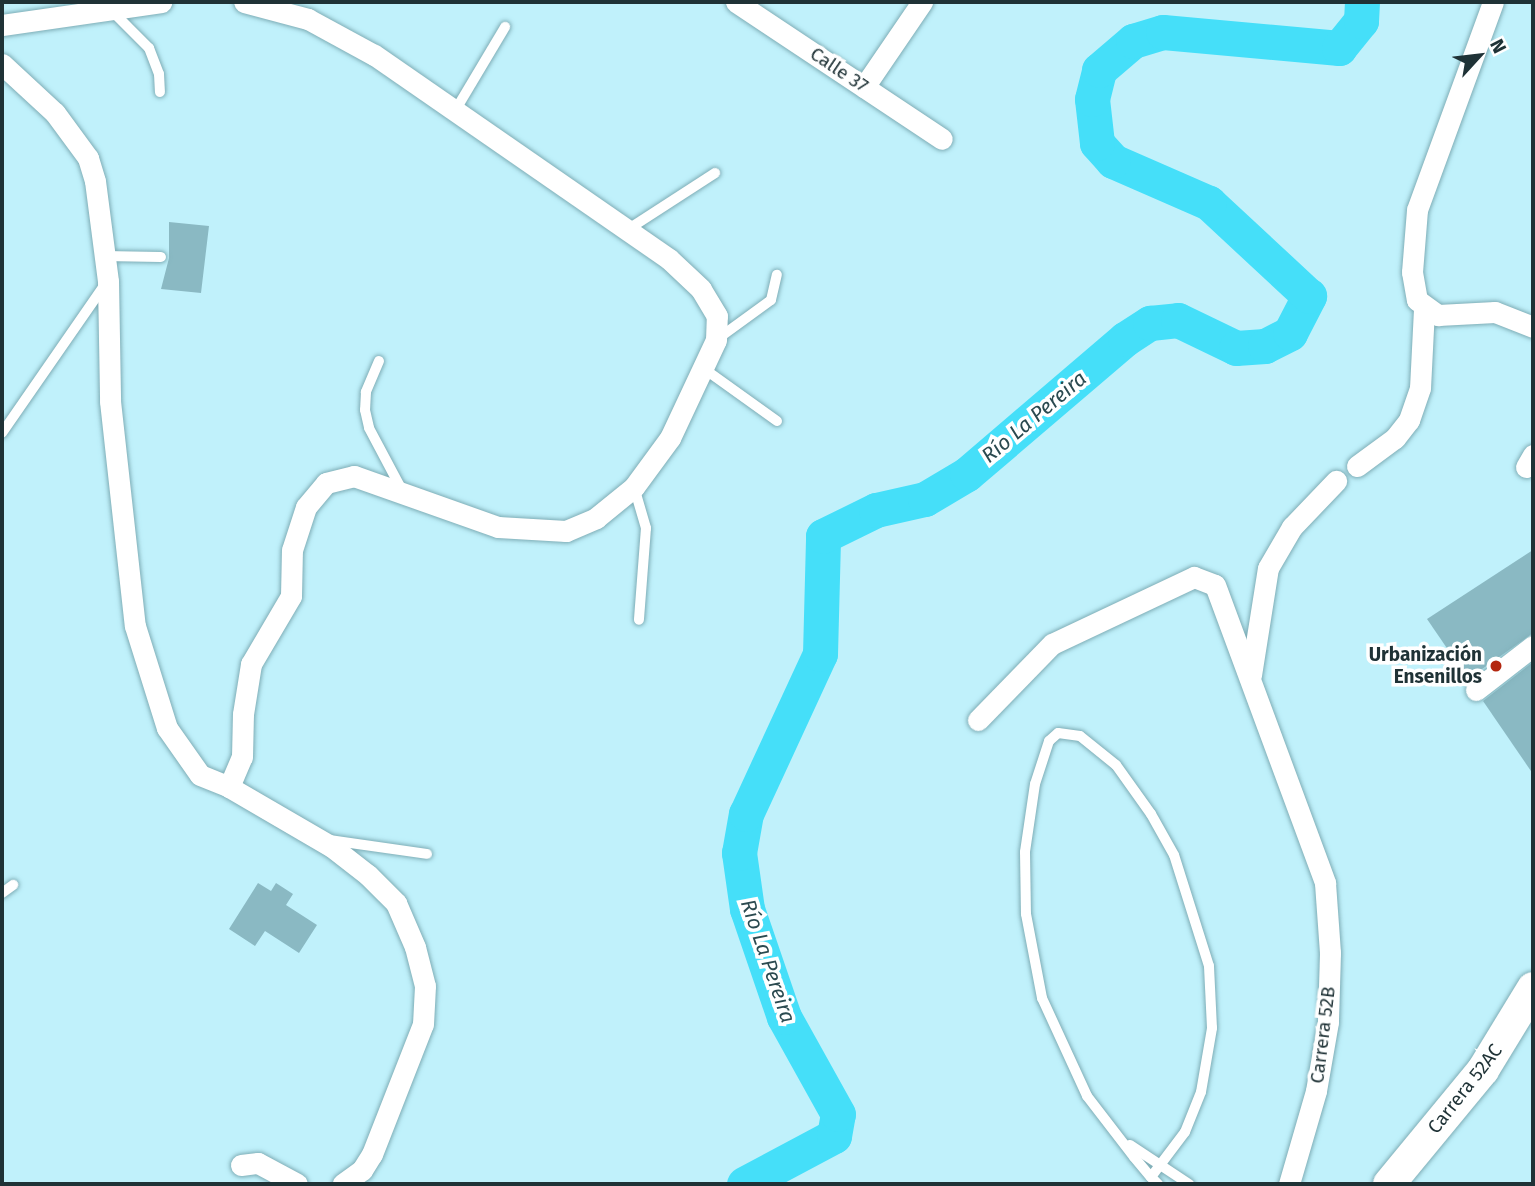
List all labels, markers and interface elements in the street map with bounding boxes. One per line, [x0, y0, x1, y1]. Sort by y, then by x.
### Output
north arrow [1444, 21, 1514, 91]
text: N [1485, 35, 1511, 57]
street label: Calle 37 [806, 42, 872, 98]
water label: Río La Pereira [977, 366, 1091, 468]
place label: Urbanización Ensenillos [1369, 644, 1482, 688]
marker: Urbanización Ensenillos [1488, 658, 1504, 674]
water label: Río La Pereira [735, 896, 801, 1026]
street label: Carrera 52B [1306, 985, 1340, 1085]
street label: Carrera 52AC [1423, 1040, 1507, 1138]

